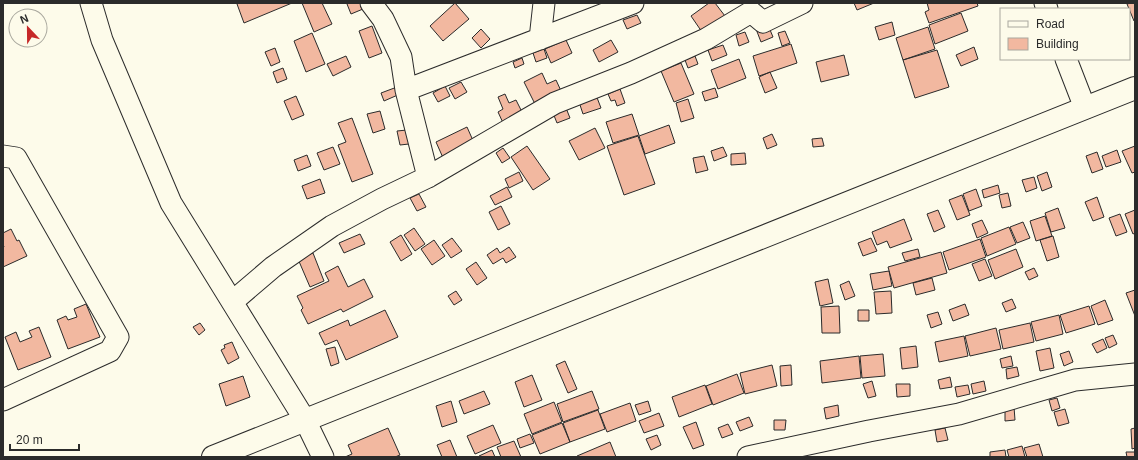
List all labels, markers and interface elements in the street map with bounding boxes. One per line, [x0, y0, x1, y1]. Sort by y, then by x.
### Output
north arrow [8, 8, 48, 48]
legend [1000, 8, 1130, 60]
text: N [18, 12, 30, 26]
text: Road [1036, 17, 1065, 31]
text: Building [1036, 37, 1079, 51]
scale bar [10, 426, 79, 452]
text: 20 m [16, 433, 43, 447]

